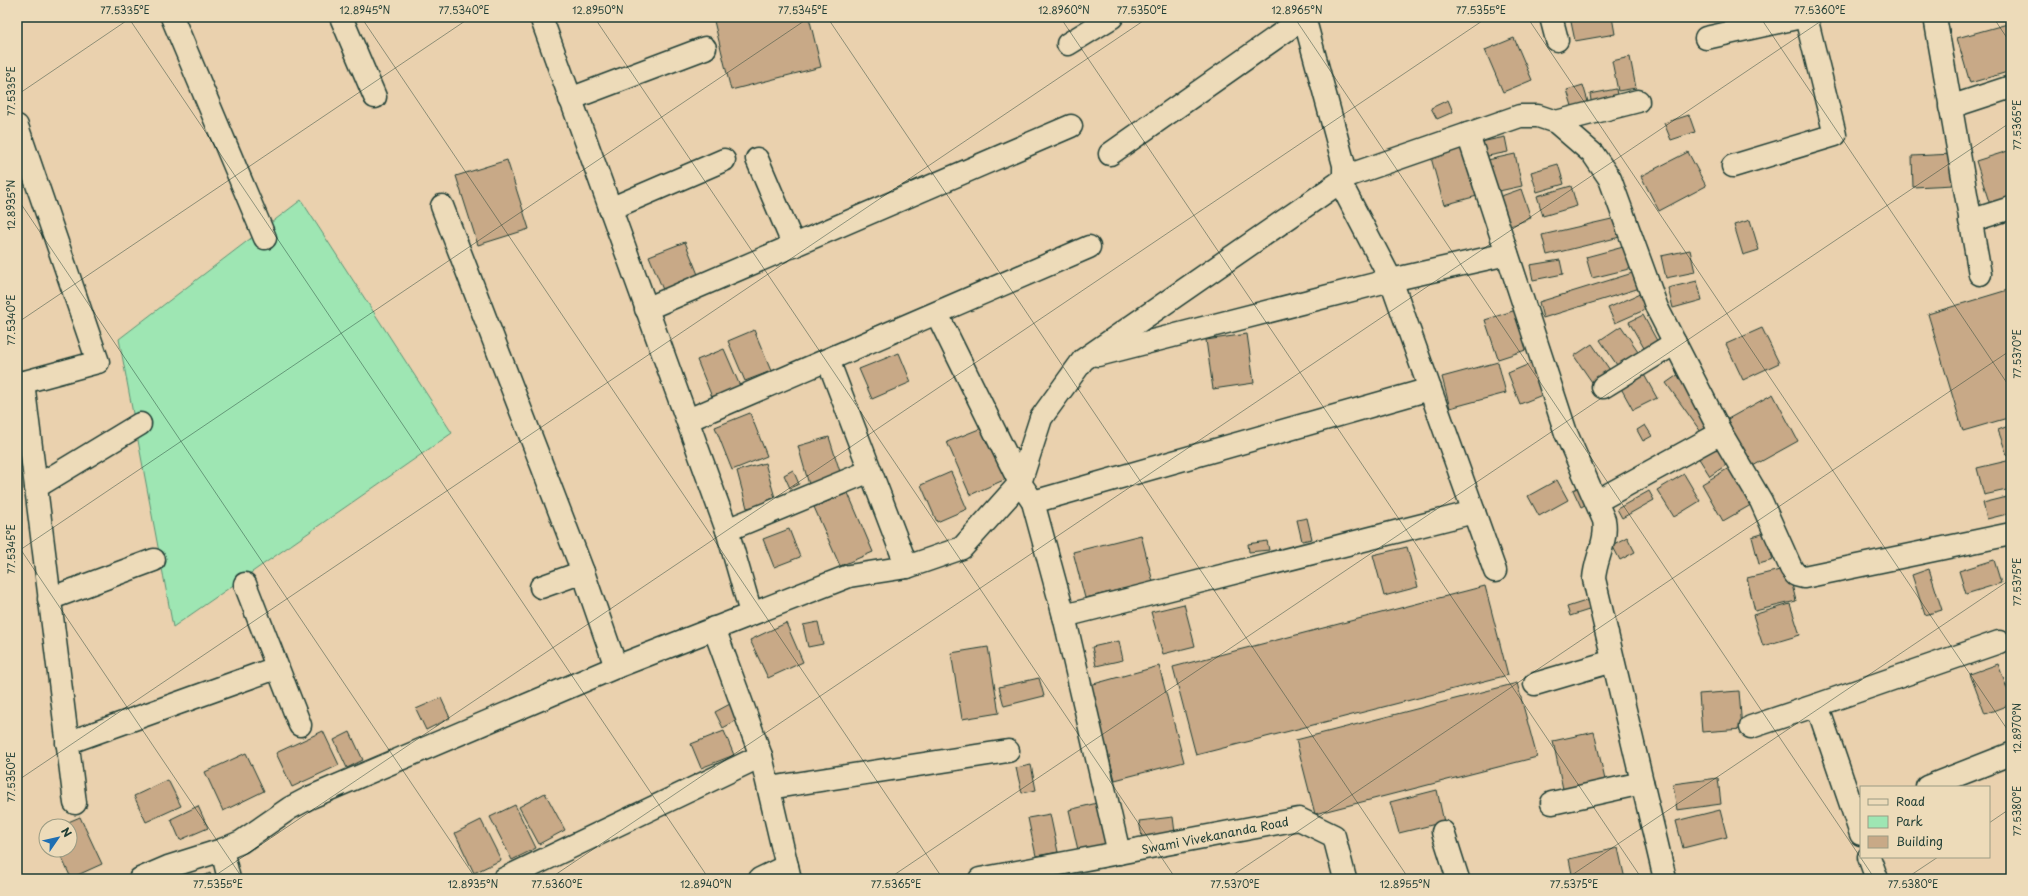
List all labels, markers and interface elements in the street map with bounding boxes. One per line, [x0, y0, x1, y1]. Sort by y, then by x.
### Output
text: 77.5335°E [100, 2, 150, 17]
text: 12.8945°N [340, 2, 391, 17]
text: 77.5340°E [438, 2, 490, 17]
text: 12.8950°N [572, 2, 624, 17]
text: 77.5345°E [778, 2, 828, 17]
text: 12.8960°N [1038, 2, 1090, 17]
text: 77.5350°E [1117, 2, 1167, 17]
text: 12.8965°N [1272, 2, 1323, 17]
text: 77.5355°E [1456, 2, 1506, 17]
text: 77.5360°E [1794, 2, 1846, 17]
text: 77.5335°E [3, 66, 18, 116]
text: 77.5365°E [2009, 100, 2024, 150]
text: 12.8935°N [3, 180, 18, 230]
text: 77.5340°E [3, 294, 18, 346]
text: 77.5370°E [2009, 329, 2024, 379]
text: 77.5345°E [3, 524, 18, 574]
text: 77.5375°E [2009, 558, 2024, 606]
text: 12.8970°N [2009, 703, 2024, 753]
text: 77.5350°E [3, 752, 18, 802]
legend [1860, 786, 1990, 858]
text: 77.5380°E [2009, 786, 2024, 836]
text: Road [1896, 792, 1925, 810]
street label: Swami Vivekananda Road [1140, 812, 1290, 858]
text: Park [1896, 812, 1923, 830]
north arrow [38, 818, 78, 858]
text: N [57, 824, 76, 841]
text: Building [1896, 832, 1943, 850]
text: 77.5355°E [193, 876, 243, 891]
text: 12.8935°N [448, 876, 498, 891]
text: 77.5360°E [531, 876, 583, 891]
text: 12.8940°N [680, 876, 732, 891]
text: 77.5365°E [871, 876, 921, 891]
text: 77.5370°E [1210, 876, 1260, 891]
text: 12.8955°N [1380, 876, 1430, 891]
text: 77.5375°E [1550, 876, 1598, 891]
text: 77.5380°E [1888, 876, 1938, 891]

